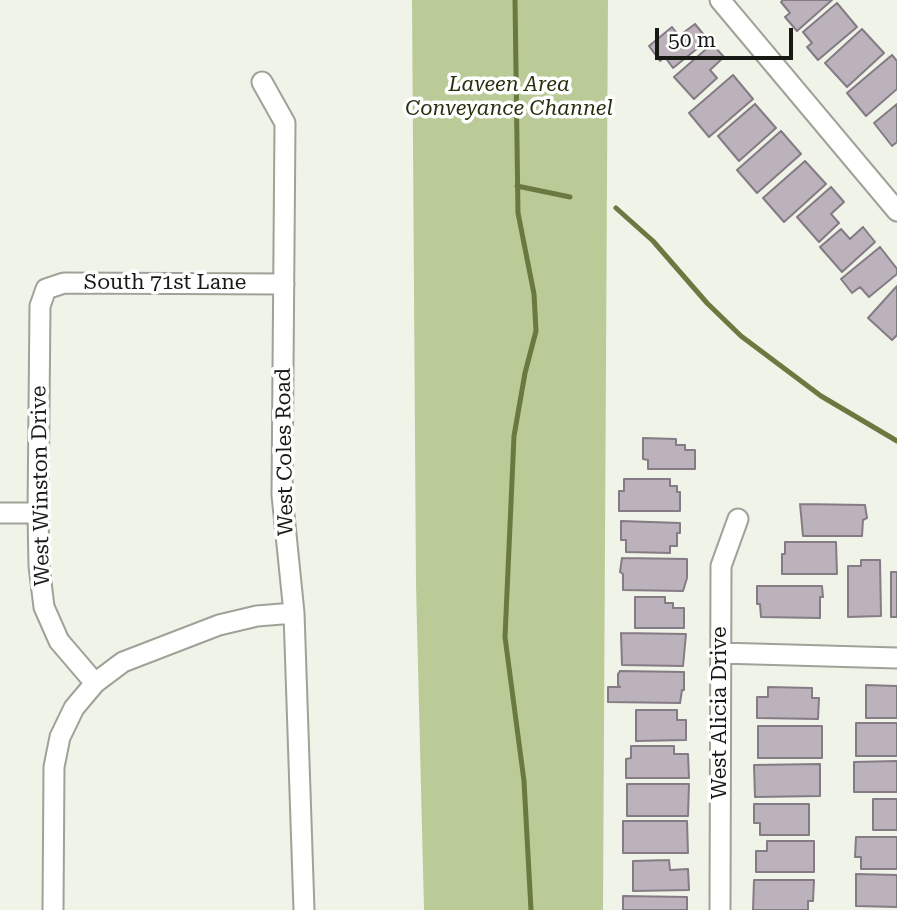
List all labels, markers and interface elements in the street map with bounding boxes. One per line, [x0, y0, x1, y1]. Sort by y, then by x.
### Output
scale bar [659, 14, 797, 58]
text: 50 m [668, 28, 716, 52]
park label: Laveen Area Conveyance Channel [405, 72, 613, 122]
street label: South 71st Lane [84, 270, 246, 296]
street label: West Coles Road [271, 368, 299, 536]
street label: West Winston Drive [27, 385, 55, 587]
street label: West Alicia Drive [707, 626, 733, 800]

